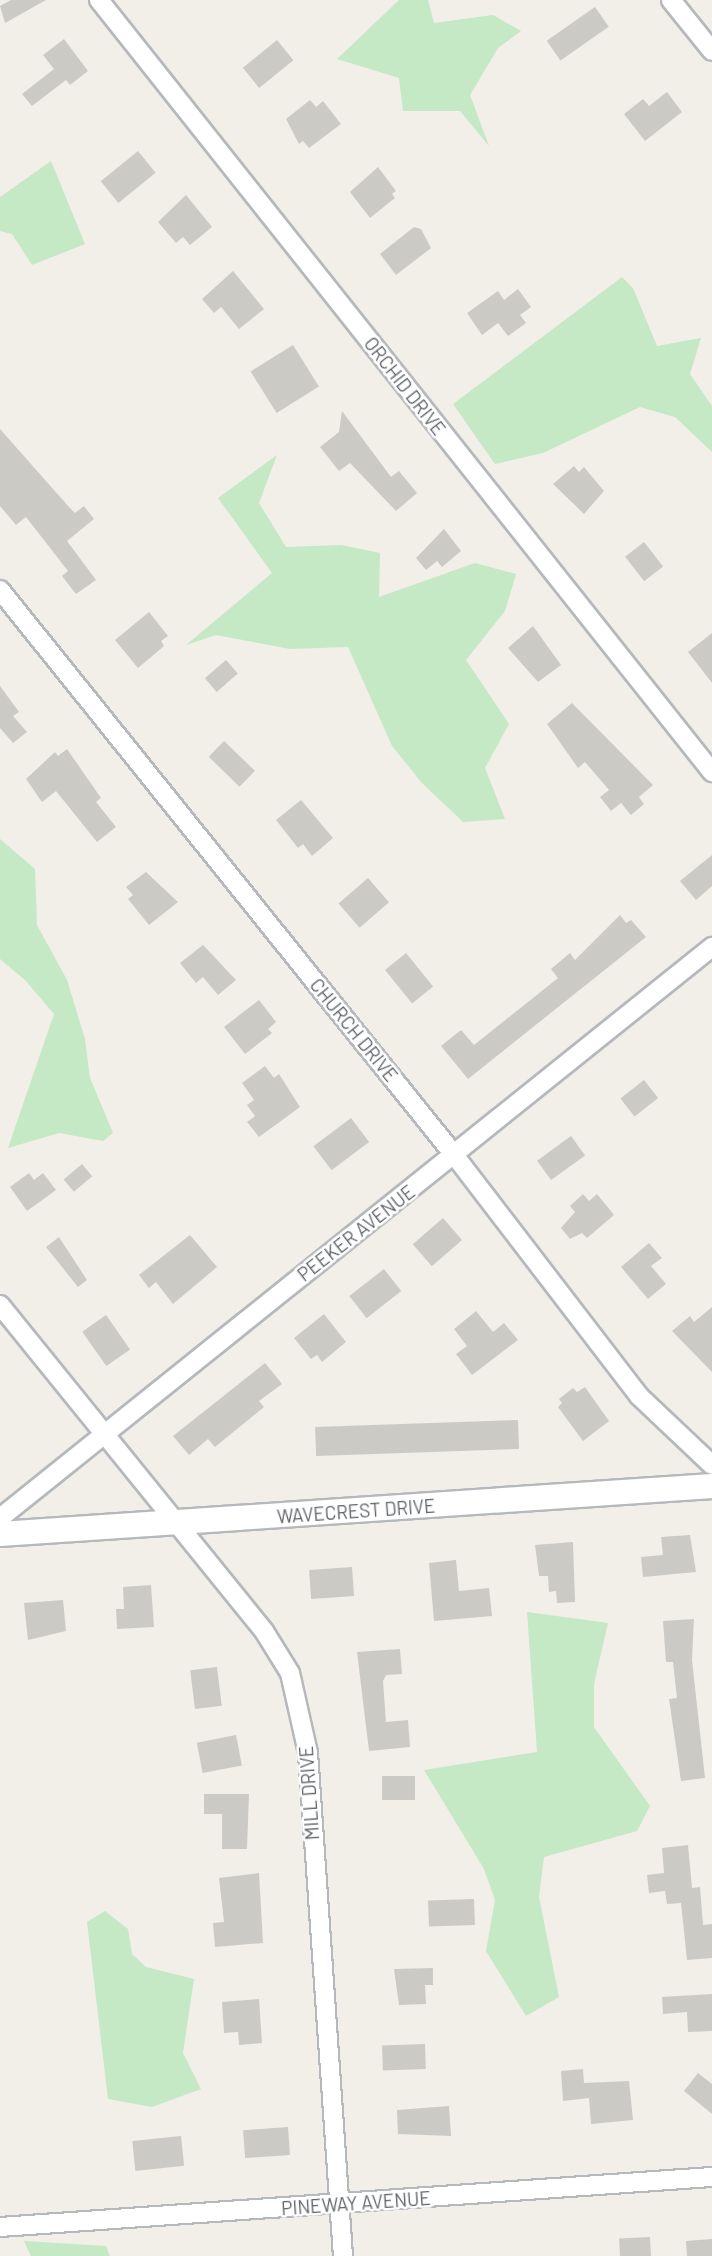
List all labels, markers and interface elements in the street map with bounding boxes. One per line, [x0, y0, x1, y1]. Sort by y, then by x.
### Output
street label: ORCHID DRIVE [360, 332, 450, 440]
street label: CHURCH DRIVE [305, 974, 403, 1086]
street label: PEEKER AVENUE [293, 1180, 419, 1286]
street label: WAVECREST DRIVE [276, 1494, 436, 1528]
street label: MILL DRIVE [294, 1745, 324, 1841]
street label: PINEWAY AVENUE [280, 2186, 432, 2220]

